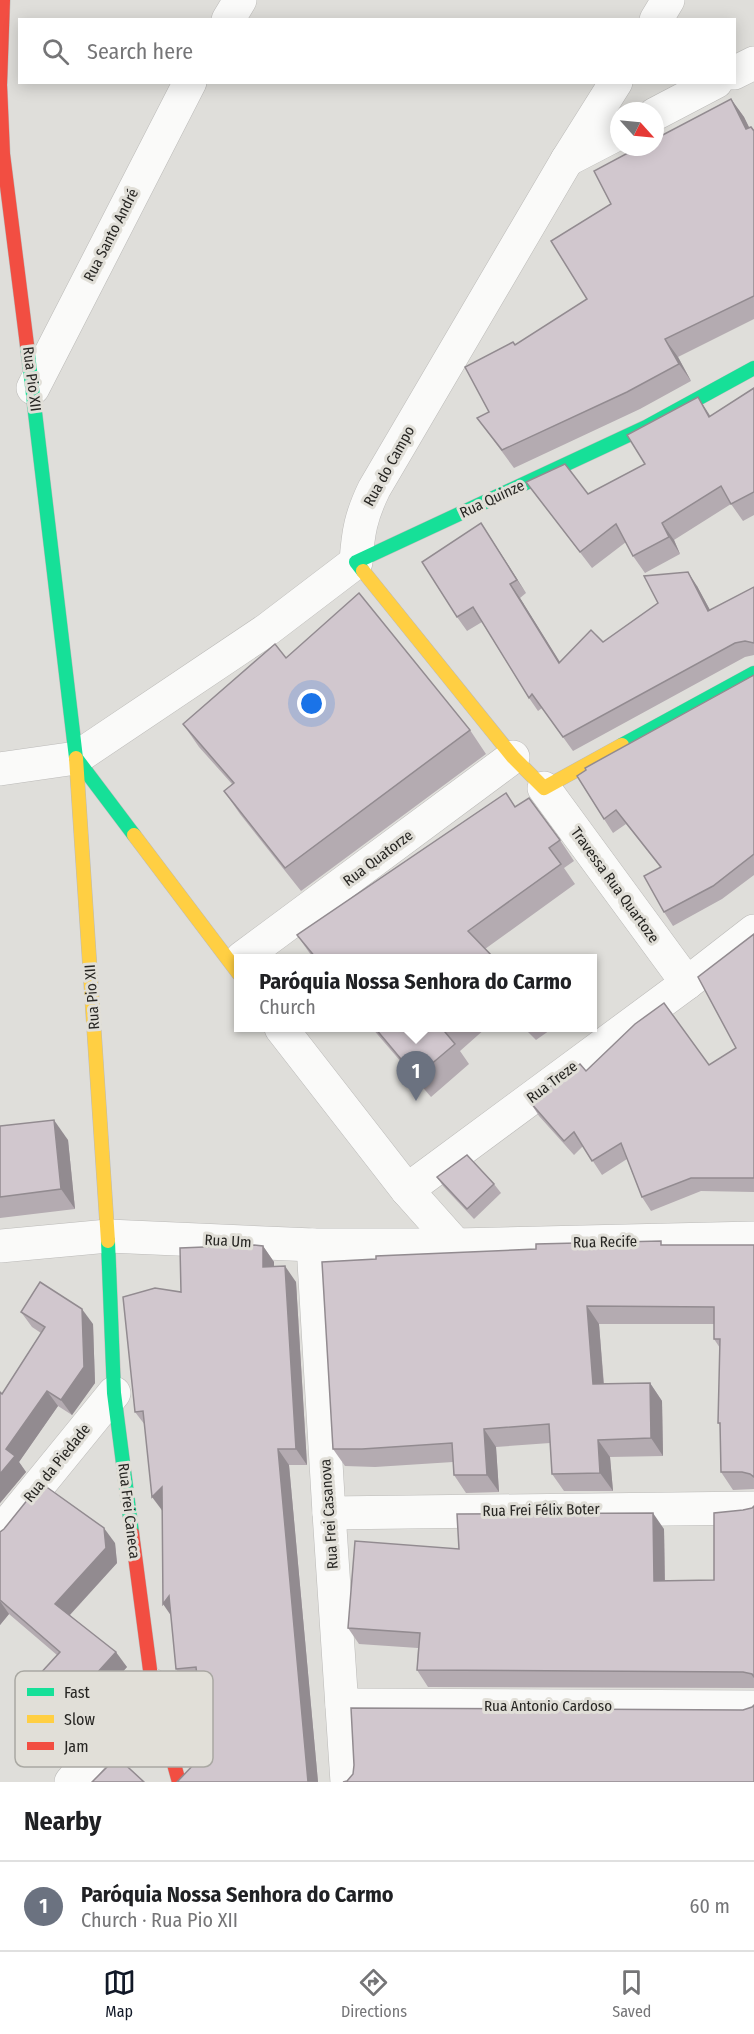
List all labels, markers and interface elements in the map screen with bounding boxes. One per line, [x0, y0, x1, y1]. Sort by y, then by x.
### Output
search box [18, 18, 736, 84]
icon: search [39, 35, 72, 68]
text: Search here [87, 38, 193, 65]
north arrow [610, 102, 664, 156]
street label: Rua Santo André [80, 186, 142, 284]
street label: Rua Pio XII [19, 346, 45, 412]
street label: Rua do Campo [360, 423, 418, 509]
street label: Rua Quinze [457, 476, 527, 522]
your location [297, 689, 326, 718]
street label: Travessa Rua Quartoze [567, 824, 663, 946]
street label: Rua Quatorze [340, 826, 416, 890]
popup [234, 954, 597, 1032]
street label: Rua Pio XII [81, 964, 103, 1030]
text: Paróquia Nossa Senhora do Carmo [259, 968, 572, 995]
text: Church [259, 995, 316, 1019]
pin: 1 [396, 1052, 436, 1101]
street label: Rua Treze [523, 1057, 581, 1107]
street label: Rua Um [204, 1231, 252, 1251]
street label: Rua Recife [573, 1232, 637, 1252]
street label: Rua da Piedade [20, 1420, 94, 1506]
street label: Rua Frei Casanova [316, 1458, 342, 1570]
street label: Rua Frei Caneca [114, 1462, 144, 1560]
street label: Rua Frei Félix Boter [482, 1500, 601, 1520]
legend [15, 1671, 213, 1767]
text: Fast [64, 1683, 91, 1702]
street label: Rua Antonio Cardoso [484, 1697, 612, 1715]
text: Slow [64, 1710, 95, 1729]
text: Jam [64, 1737, 89, 1756]
text: Nearby [24, 1806, 101, 1837]
text: Paróquia Nossa Senhora do Carmo [81, 1881, 394, 1908]
text: 1 [39, 1894, 48, 1918]
text: 60 m [690, 1894, 730, 1918]
text: Church · Rua Pio XII [81, 1908, 238, 1932]
tab: Map [103, 1966, 136, 2021]
tab: Directions [341, 1966, 407, 2021]
tab: Saved [612, 1966, 651, 2021]

